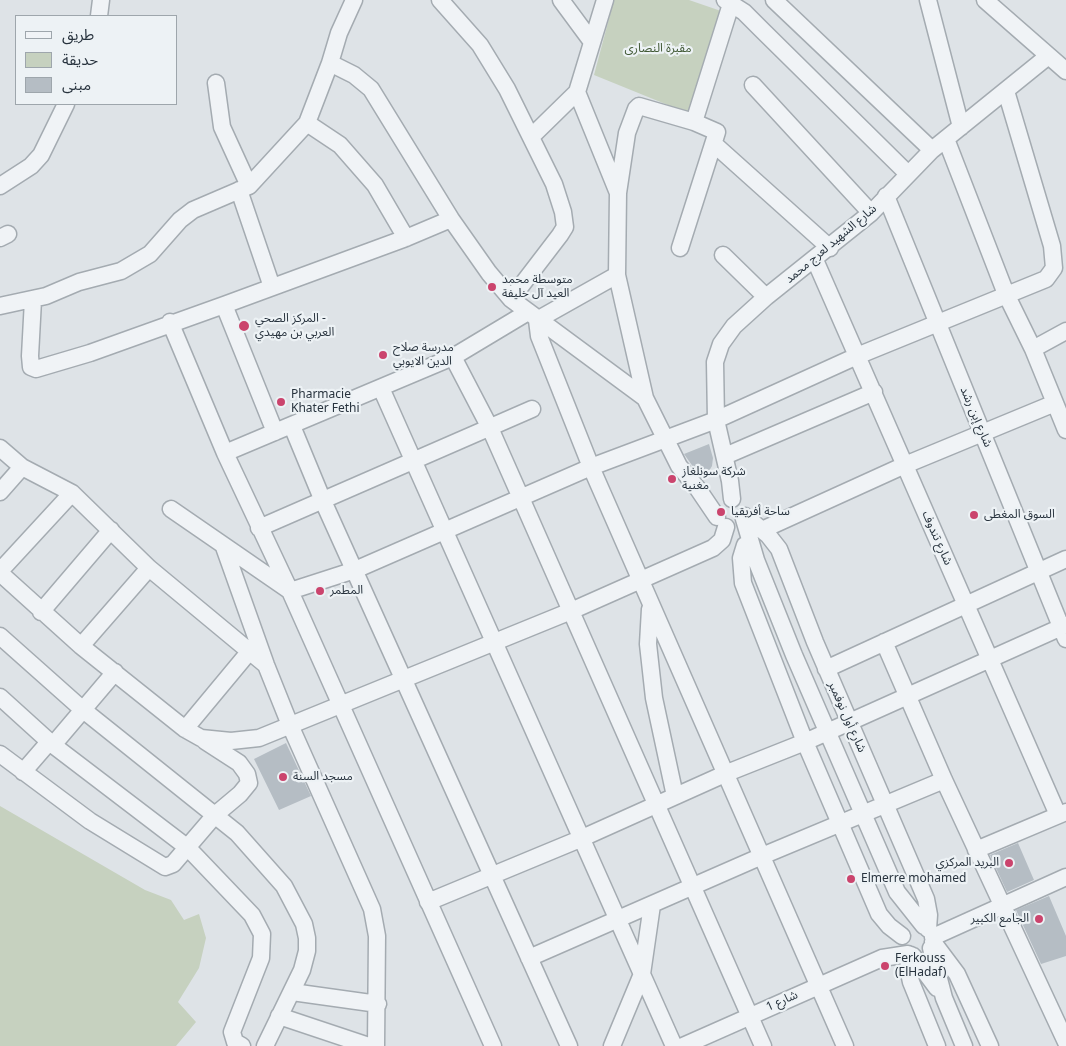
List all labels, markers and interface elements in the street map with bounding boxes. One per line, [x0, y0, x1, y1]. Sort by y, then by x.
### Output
legend [15, 15, 178, 105]
text: طريق [62, 24, 94, 44]
park label: مقبرة النصارى [624, 42, 692, 56]
text: حديقة [62, 49, 98, 69]
text: مبنى [62, 74, 91, 94]
street label: شارع الشهيد لعرج محمد [782, 202, 880, 286]
place label: متوسطة محمد العيد آل خليفة [502, 273, 573, 301]
marker: متوسطة محمد العيد آل خليفة [486, 281, 498, 293]
place label: المركز الصحي - العربي بن مهيدي [255, 312, 334, 340]
marker: المركز الصحي - العربي بن مهيدي [237, 319, 251, 333]
place label: مدرسة صلاح الدين الايوبي [393, 341, 454, 369]
marker: مدرسة صلاح الدين الايوبي [377, 349, 389, 361]
street label: شارع إبن رشد [957, 385, 995, 449]
place label: Pharmacie Khater Fethi [291, 388, 360, 416]
marker: Pharmacie Khater Fethi [275, 396, 287, 408]
place label: شركة سونلغاز مغنية [682, 465, 746, 493]
marker: شركة سونلغاز مغنية [666, 473, 678, 485]
place label: ساحة أفريقيا [731, 505, 790, 519]
marker: ساحة أفريقيا [715, 506, 727, 518]
place label: السوق المغطى [984, 508, 1055, 522]
street label: شارع تندوف [919, 509, 955, 567]
marker: السوق المغطى [968, 509, 980, 521]
place label: المطمر [330, 584, 363, 598]
marker: المطمر [314, 585, 326, 597]
street label: شارع أول نوفمبر [825, 679, 869, 755]
place label: مسجد السنة [293, 770, 353, 784]
marker: مسجد السنة [277, 771, 289, 783]
place label: البريد المركزي [935, 856, 999, 870]
marker: البريد المركزي [1003, 857, 1015, 869]
place label: Elmerre mohamed [861, 872, 966, 886]
marker: Elmerre mohamed [845, 873, 857, 885]
place label: الجامع الكبير [971, 912, 1029, 926]
marker: الجامع الكبير [1033, 913, 1045, 925]
place label: Ferkouss (ElHadaf) [895, 952, 946, 980]
marker: Ferkouss (ElHadaf) [879, 960, 891, 972]
street label: شارع 1 [764, 988, 800, 1014]

